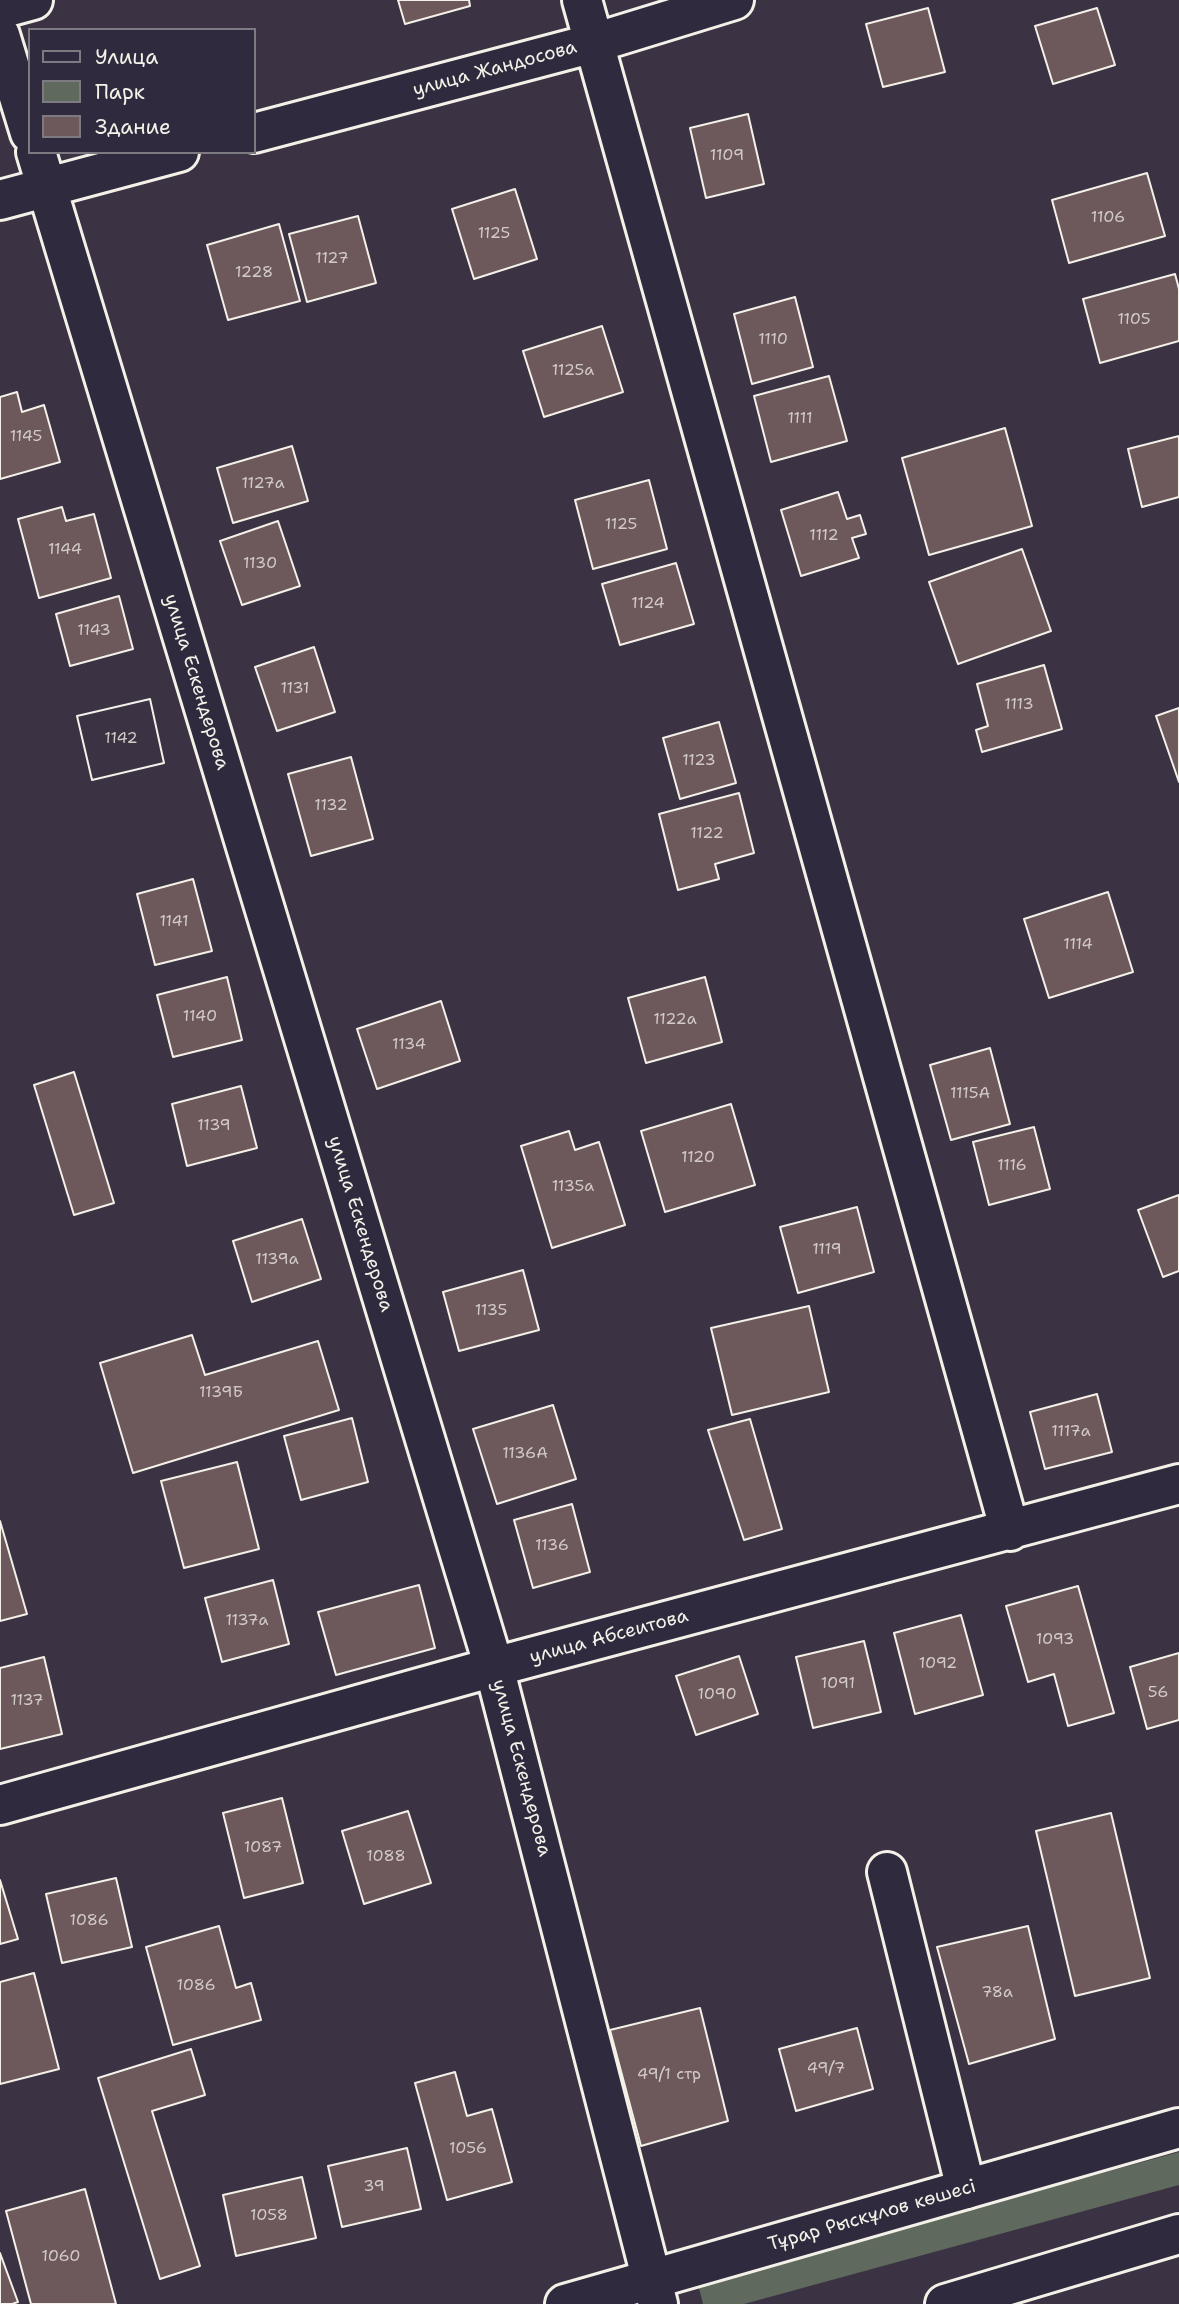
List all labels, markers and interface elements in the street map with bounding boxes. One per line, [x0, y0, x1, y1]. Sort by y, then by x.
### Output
legend [28, 28, 256, 154]
street label: улица Жандосова [411, 36, 579, 102]
text: Улица [95, 43, 158, 71]
text: Парк [95, 78, 145, 106]
text: Здание [95, 113, 171, 141]
house number: 1109 [710, 146, 744, 166]
house number: 1106 [1091, 208, 1125, 228]
house number: 1125 [478, 224, 510, 244]
house number: 1127 [315, 249, 349, 269]
house number: 1228 [235, 263, 273, 283]
house number: 1105 [1117, 310, 1151, 330]
house number: 1110 [758, 330, 788, 350]
house number: 1125а [552, 361, 594, 381]
house number: 1111 [787, 409, 813, 429]
house number: 1145 [10, 427, 42, 447]
house number: 1127а [241, 474, 285, 494]
house number: 1125 [605, 515, 637, 535]
house number: 1112 [809, 526, 839, 546]
house number: 1144 [48, 540, 82, 560]
house number: 1130 [243, 554, 277, 574]
street label: улица Ескендерова [158, 591, 234, 773]
house number: 1124 [631, 594, 665, 614]
house number: 1143 [77, 621, 111, 641]
house number: 1131 [280, 679, 310, 699]
house number: 1113 [1004, 695, 1034, 715]
house number: 1142 [104, 729, 138, 749]
house number: 1123 [682, 751, 716, 771]
house number: 1132 [314, 796, 348, 816]
house number: 1122 [690, 824, 724, 844]
house number: 1141 [159, 912, 189, 932]
house number: 1114 [1063, 935, 1093, 955]
house number: 1140 [183, 1007, 217, 1027]
house number: 1122а [653, 1010, 697, 1030]
house number: 1134 [392, 1035, 426, 1055]
house number: 1115А [950, 1084, 990, 1104]
house number: 1139 [197, 1116, 231, 1136]
street label: улица Ескендерова [322, 1133, 398, 1315]
house number: 1120 [681, 1148, 715, 1168]
house number: 1116 [997, 1156, 1027, 1176]
house number: 1135а [552, 1177, 594, 1197]
house number: 1119 [812, 1240, 842, 1260]
house number: 1139а [255, 1250, 299, 1270]
house number: 1135 [475, 1301, 507, 1321]
house number: 1139Б [199, 1383, 243, 1403]
house number: 1117а [1051, 1422, 1091, 1442]
house number: 1136А [502, 1444, 548, 1464]
house number: 1136 [535, 1536, 569, 1556]
street label: улица Абсеитова [527, 1605, 691, 1669]
house number: 1137а [225, 1611, 269, 1631]
house number: 1093 [1036, 1630, 1074, 1650]
house number: 1092 [919, 1654, 957, 1674]
house number: 1091 [821, 1674, 855, 1694]
street label: улица Ескендерова [486, 1677, 556, 1859]
house number: 56 [1148, 1683, 1168, 1703]
house number: 1090 [697, 1685, 737, 1705]
house number: 1137 [10, 1691, 44, 1711]
house number: 1087 [244, 1838, 282, 1858]
house number: 1088 [366, 1847, 406, 1867]
house number: 1086 [69, 1911, 109, 1931]
house number: 1086 [176, 1976, 216, 1996]
house number: 78а [981, 1983, 1013, 2003]
house number: 49/7 [807, 2059, 845, 2079]
house number: 49/1 стр [637, 2065, 701, 2085]
house number: 1056 [449, 2139, 487, 2159]
street label: Тұрар Рыскұлов көшесі [765, 2175, 979, 2257]
house number: 39 [363, 2177, 385, 2197]
house number: 1058 [250, 2206, 288, 2226]
house number: 1060 [41, 2247, 81, 2267]

